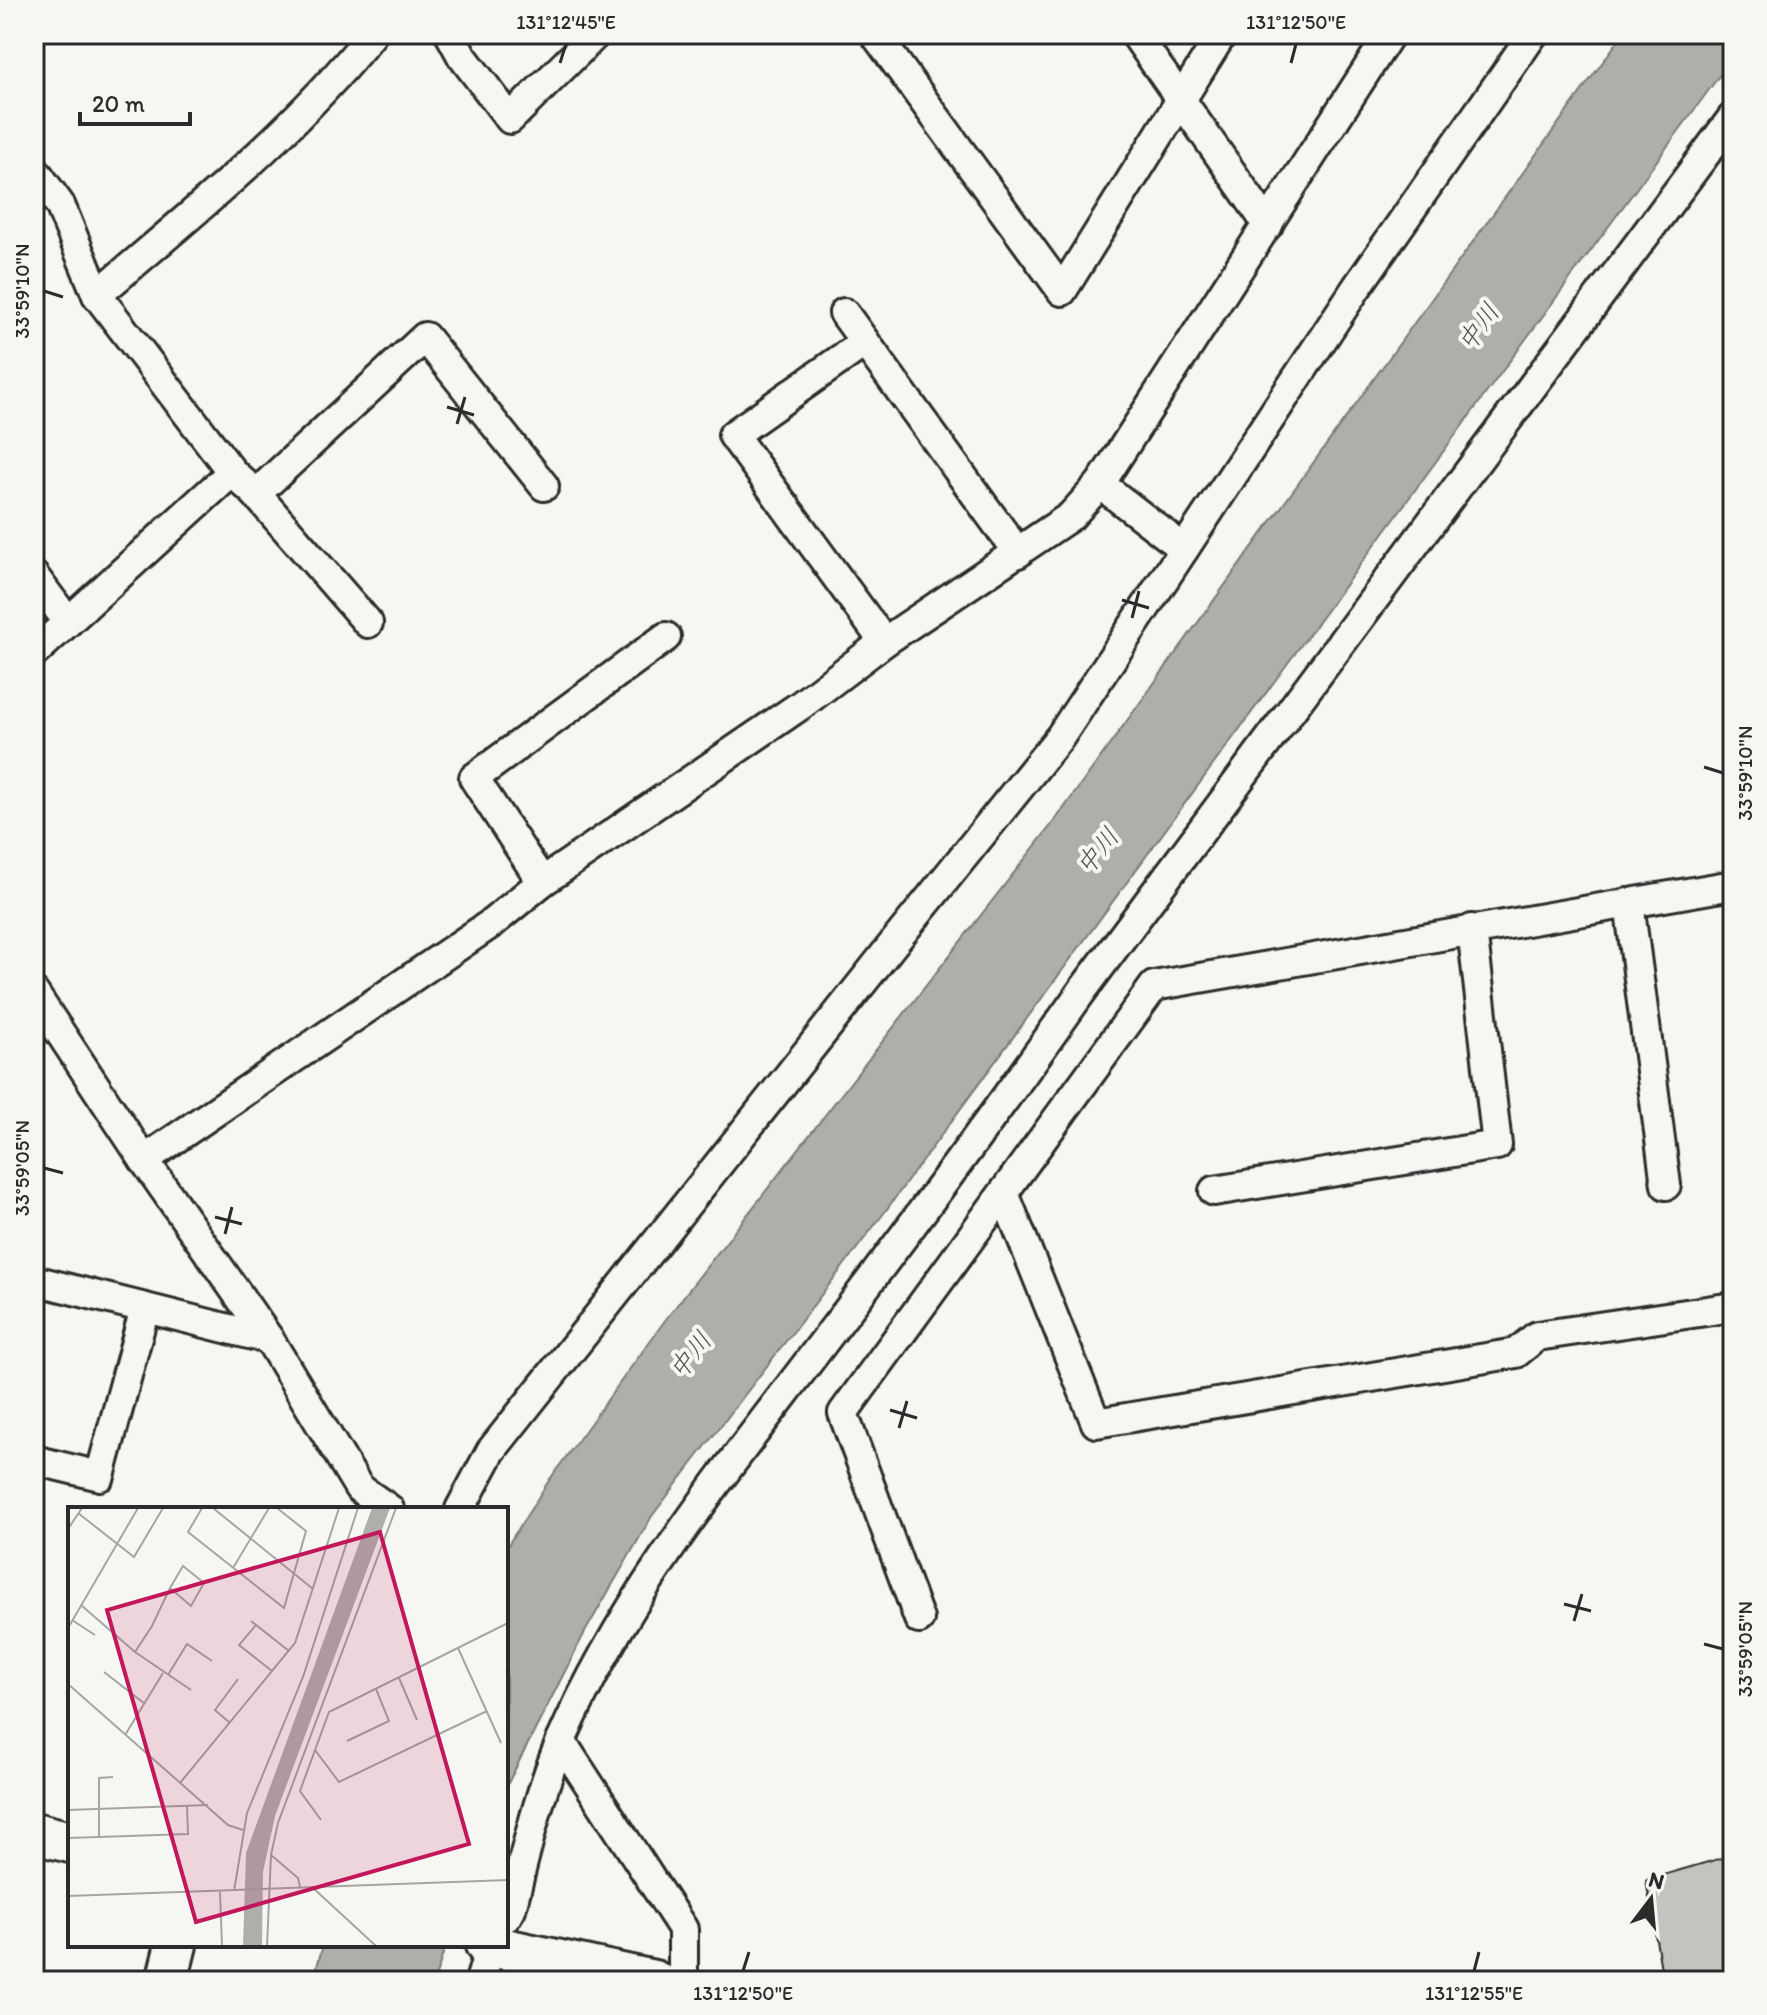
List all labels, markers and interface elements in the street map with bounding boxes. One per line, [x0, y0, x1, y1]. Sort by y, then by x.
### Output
text: 131°12'45"E [516, 10, 616, 34]
text: 131°12'50"E [1246, 10, 1346, 34]
scale bar [80, 76, 190, 126]
text: 20 m [92, 89, 145, 118]
text: 33°59'10"N [10, 244, 34, 338]
water label: 中川 [1450, 297, 1506, 357]
text: 33°59'10"N [1733, 726, 1757, 820]
water label: 中川 [1068, 821, 1126, 881]
text: 33°59'05"N [10, 1120, 34, 1216]
water label: 中川 [661, 1325, 719, 1385]
inset map [68, 1507, 508, 1947]
text: 33°59'05"N [1733, 1601, 1757, 1697]
north arrow [1611, 1859, 1691, 1939]
text: N [1646, 1865, 1667, 1895]
text: 131°12'50"E [693, 1981, 793, 2005]
text: 131°12'55"E [1425, 1981, 1523, 2005]

